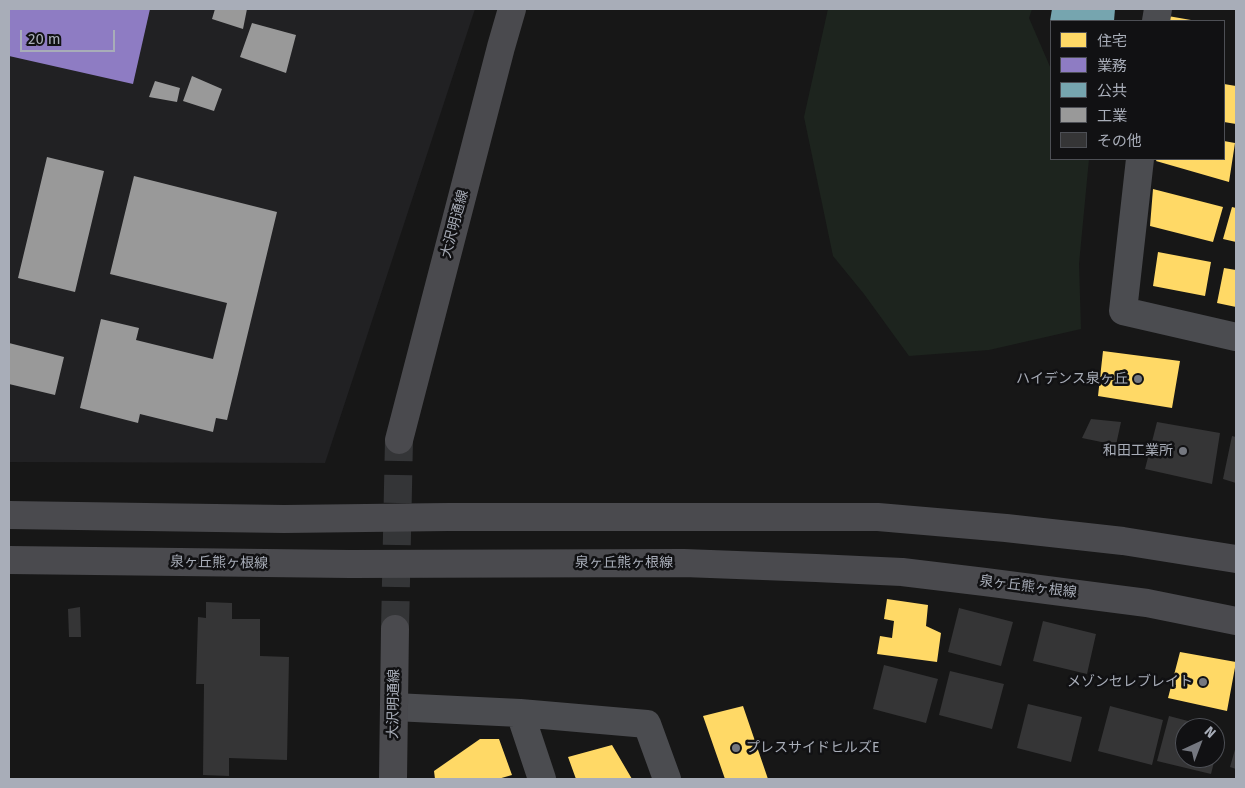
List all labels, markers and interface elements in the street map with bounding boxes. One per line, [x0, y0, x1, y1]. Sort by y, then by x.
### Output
scale bar [22, 20, 118, 52]
legend [1050, 20, 1225, 160]
text: 20 m [28, 30, 61, 48]
text: 住宅 [1097, 32, 1127, 50]
text: 業務 [1097, 57, 1127, 75]
text: 公共 [1097, 82, 1127, 100]
text: 工業 [1097, 107, 1127, 125]
text: その他 [1097, 132, 1142, 150]
street label: 大沢明通線 [438, 188, 472, 260]
place label: ハイデンス泉ヶ丘 [1016, 371, 1128, 387]
marker: ハイデンス泉ヶ丘 [1132, 373, 1144, 385]
place label: 和田工業所 [1103, 443, 1173, 459]
marker: 和田工業所 [1177, 445, 1189, 457]
street label: 泉ヶ丘熊ヶ根線 [170, 554, 268, 572]
street label: 泉ヶ丘熊ヶ根線 [575, 555, 673, 571]
street label: 泉ヶ丘熊ヶ根線 [978, 573, 1078, 601]
street label: 大沢明通線 [385, 669, 403, 739]
place label: メゾンセレブレイト [1067, 674, 1193, 690]
marker: メゾンセレブレイト [1197, 676, 1209, 688]
north arrow [1175, 718, 1225, 768]
text: N [1201, 723, 1219, 742]
place label: プレスサイドヒルズE [746, 740, 879, 756]
marker: プレスサイドヒルズE [730, 742, 742, 754]

